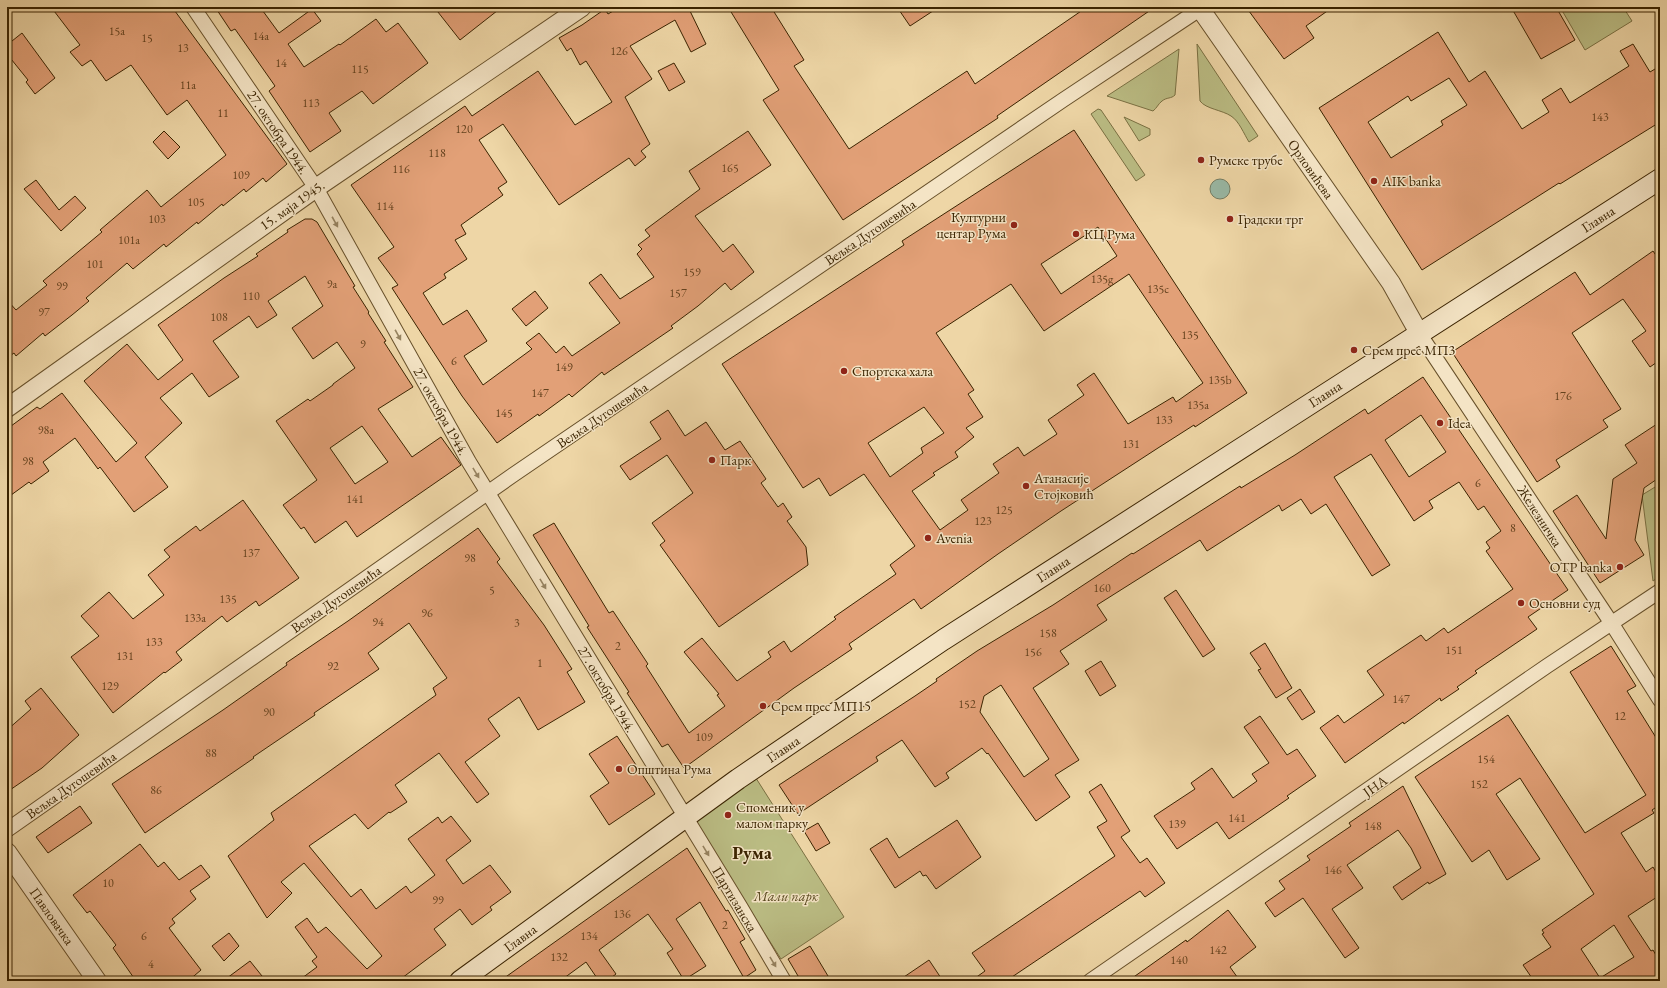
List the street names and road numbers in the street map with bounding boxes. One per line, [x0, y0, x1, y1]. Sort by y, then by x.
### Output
street label: 27. октобра 1944. [243, 86, 313, 178]
street label: Орловићева [1284, 136, 1338, 203]
street label: 15. маја 1945. [256, 176, 328, 234]
street label: Вељка Дугошевића [821, 195, 919, 269]
street label: Главна [1578, 201, 1619, 236]
street label: 27. октобра 1944. [409, 364, 473, 458]
street label: Главна [1305, 376, 1346, 411]
street label: Вељка Дугошевића [553, 378, 651, 452]
street label: Железничка [1513, 481, 1567, 550]
street label: Главна [1033, 551, 1074, 586]
street label: Вељка Дугошевића [287, 561, 385, 637]
street label: 27. октобра 1944. [574, 642, 640, 736]
street label: Главна [763, 731, 803, 767]
street label: Вељка Дугошевића [22, 747, 120, 823]
street label: ЈНА [1358, 771, 1391, 801]
street label: Партизанска [708, 863, 762, 935]
street label: Павловачка [26, 884, 79, 949]
street label: Главна [500, 920, 540, 956]

